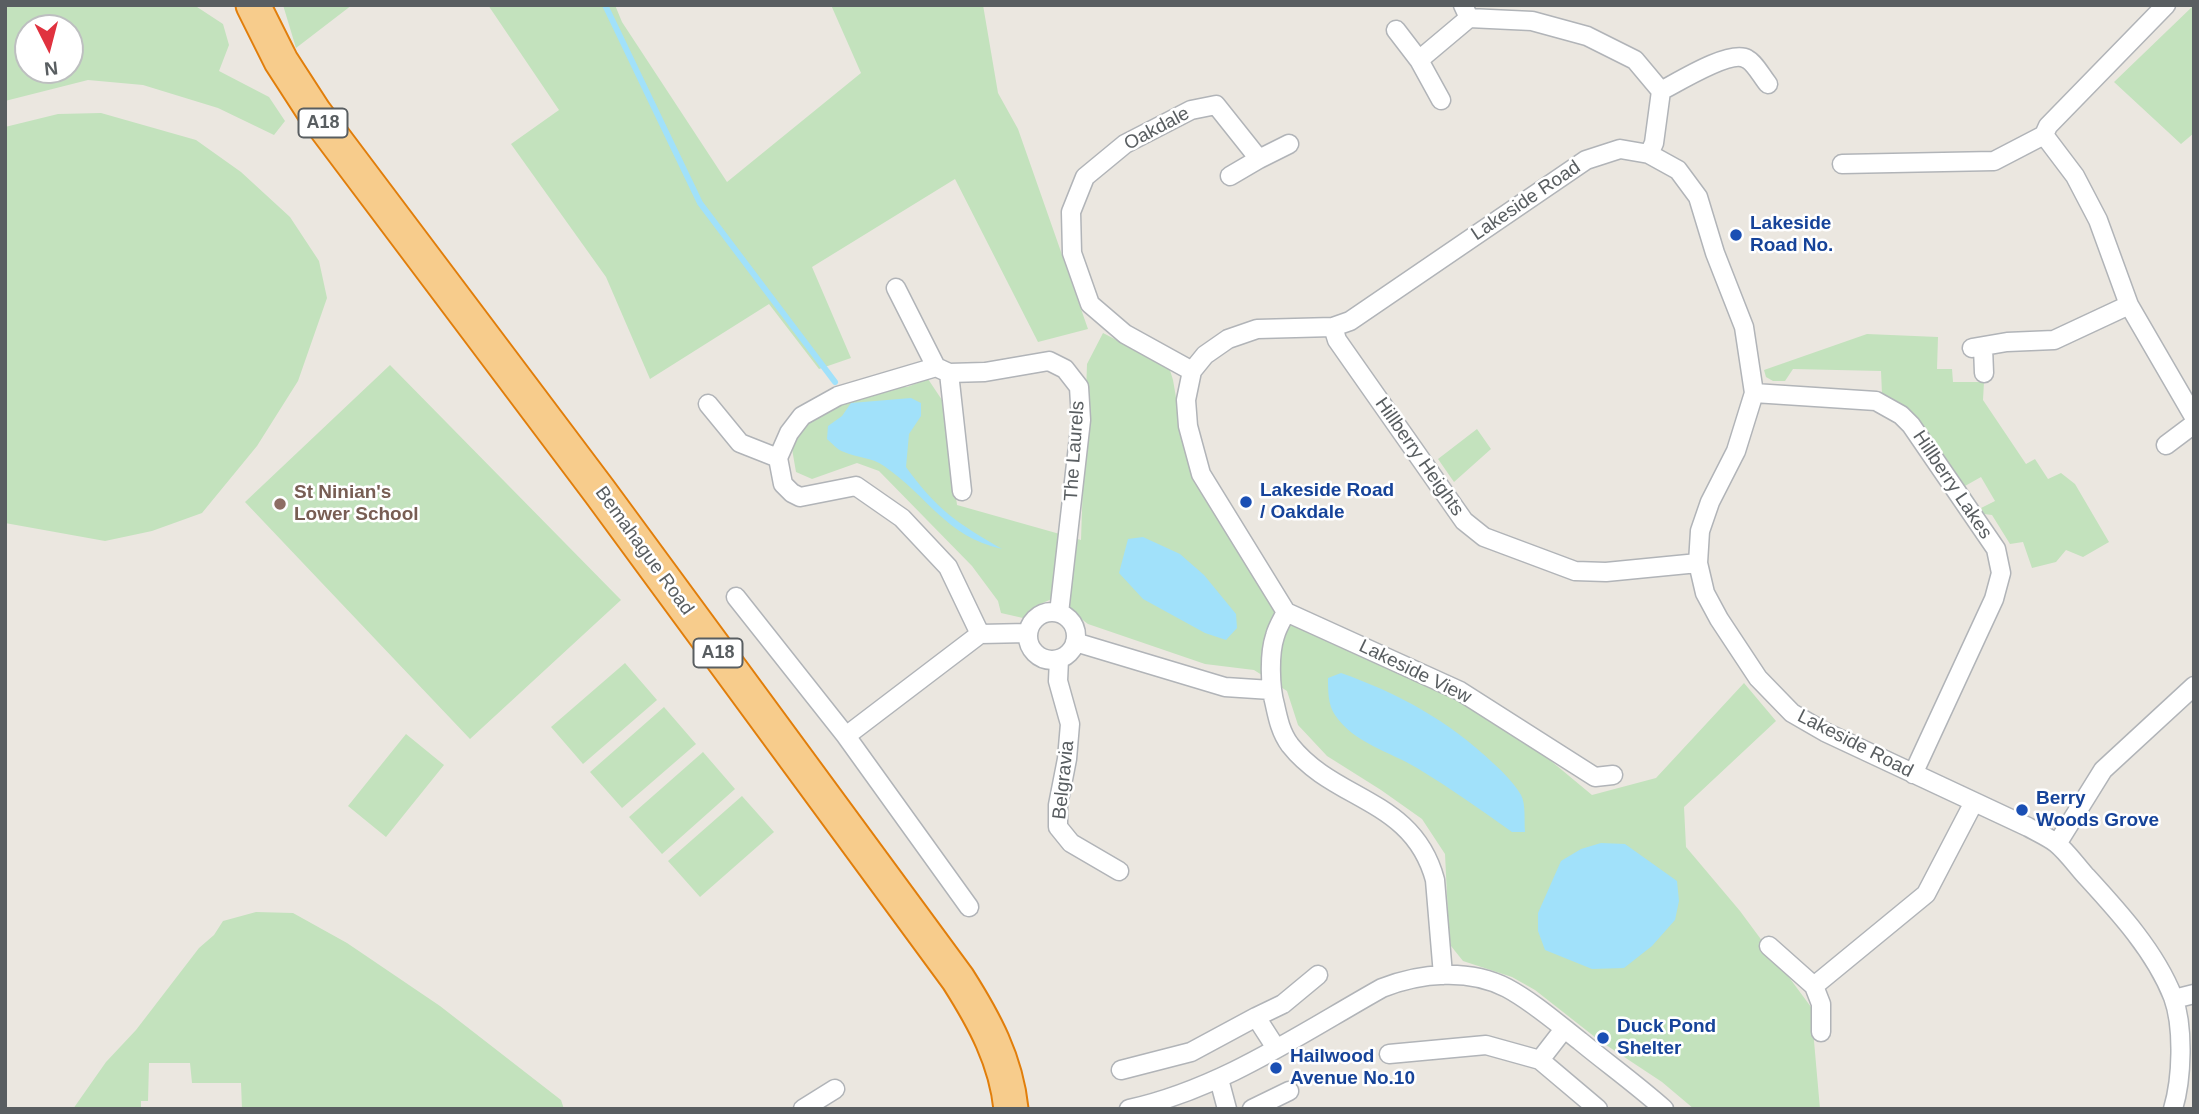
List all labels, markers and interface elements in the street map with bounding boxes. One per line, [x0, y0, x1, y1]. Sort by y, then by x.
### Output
north arrow [14, 14, 84, 84]
text: N [43, 57, 59, 80]
street label: Oakdale [1120, 102, 1194, 156]
road number: A18 [298, 109, 348, 138]
street label: Lakeside Road [1467, 156, 1585, 246]
place label: Lakeside Road No. [1750, 213, 1833, 257]
marker: Lakeside Road No. [1728, 227, 1744, 243]
street label: Hillberry Heights [1370, 393, 1468, 521]
street label: The Laurels [1060, 400, 1090, 502]
street label: Hillberry Lakes [1907, 427, 1997, 543]
place label: Lakeside Road / Oakdale [1260, 480, 1394, 524]
place label: St Ninian's Lower School [294, 482, 419, 526]
street label: Bemahague Road [590, 482, 698, 620]
marker: Lakeside Road / Oakdale [1238, 494, 1254, 510]
marker: St Ninian's Lower School [272, 496, 288, 512]
street label: Lakeside View [1355, 635, 1475, 709]
road number: A18 [694, 638, 742, 668]
street label: Lakeside Road [1793, 705, 1917, 783]
street label: Belgravia [1049, 739, 1079, 821]
place label: Berry Woods Grove [2036, 788, 2159, 832]
marker: Berry Woods Grove [2014, 802, 2030, 818]
place label: Duck Pond Shelter [1617, 1016, 1716, 1060]
marker: Duck Pond Shelter [1595, 1030, 1611, 1046]
place label: Hailwood Avenue No.10 [1290, 1046, 1415, 1090]
marker: Hailwood Avenue No.10 [1268, 1060, 1284, 1076]

